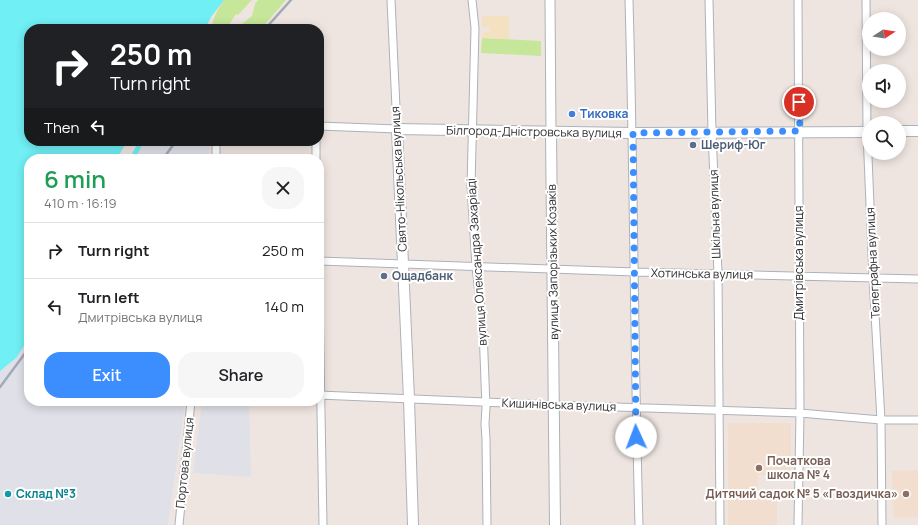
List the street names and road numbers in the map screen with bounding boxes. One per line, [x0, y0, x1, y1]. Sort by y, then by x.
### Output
street label: Свято-Нікольська вулиця [386, 106, 411, 252]
street label: Білгород-Дністровська вулиця [446, 121, 622, 142]
street label: Шкільна вулиця [704, 169, 725, 259]
street label: вулиця Олександра Захаріаді [462, 178, 491, 346]
street label: вулиця Запорізьких Козаків [543, 183, 562, 340]
street label: Дмитрівська вулиця [790, 206, 807, 320]
street label: Телеграфна вулиця [861, 207, 884, 319]
street label: Хотинська вулиця [651, 264, 753, 283]
street label: Кишинівська вулиця [501, 394, 617, 415]
street label: Портова вулиця [171, 417, 198, 509]

